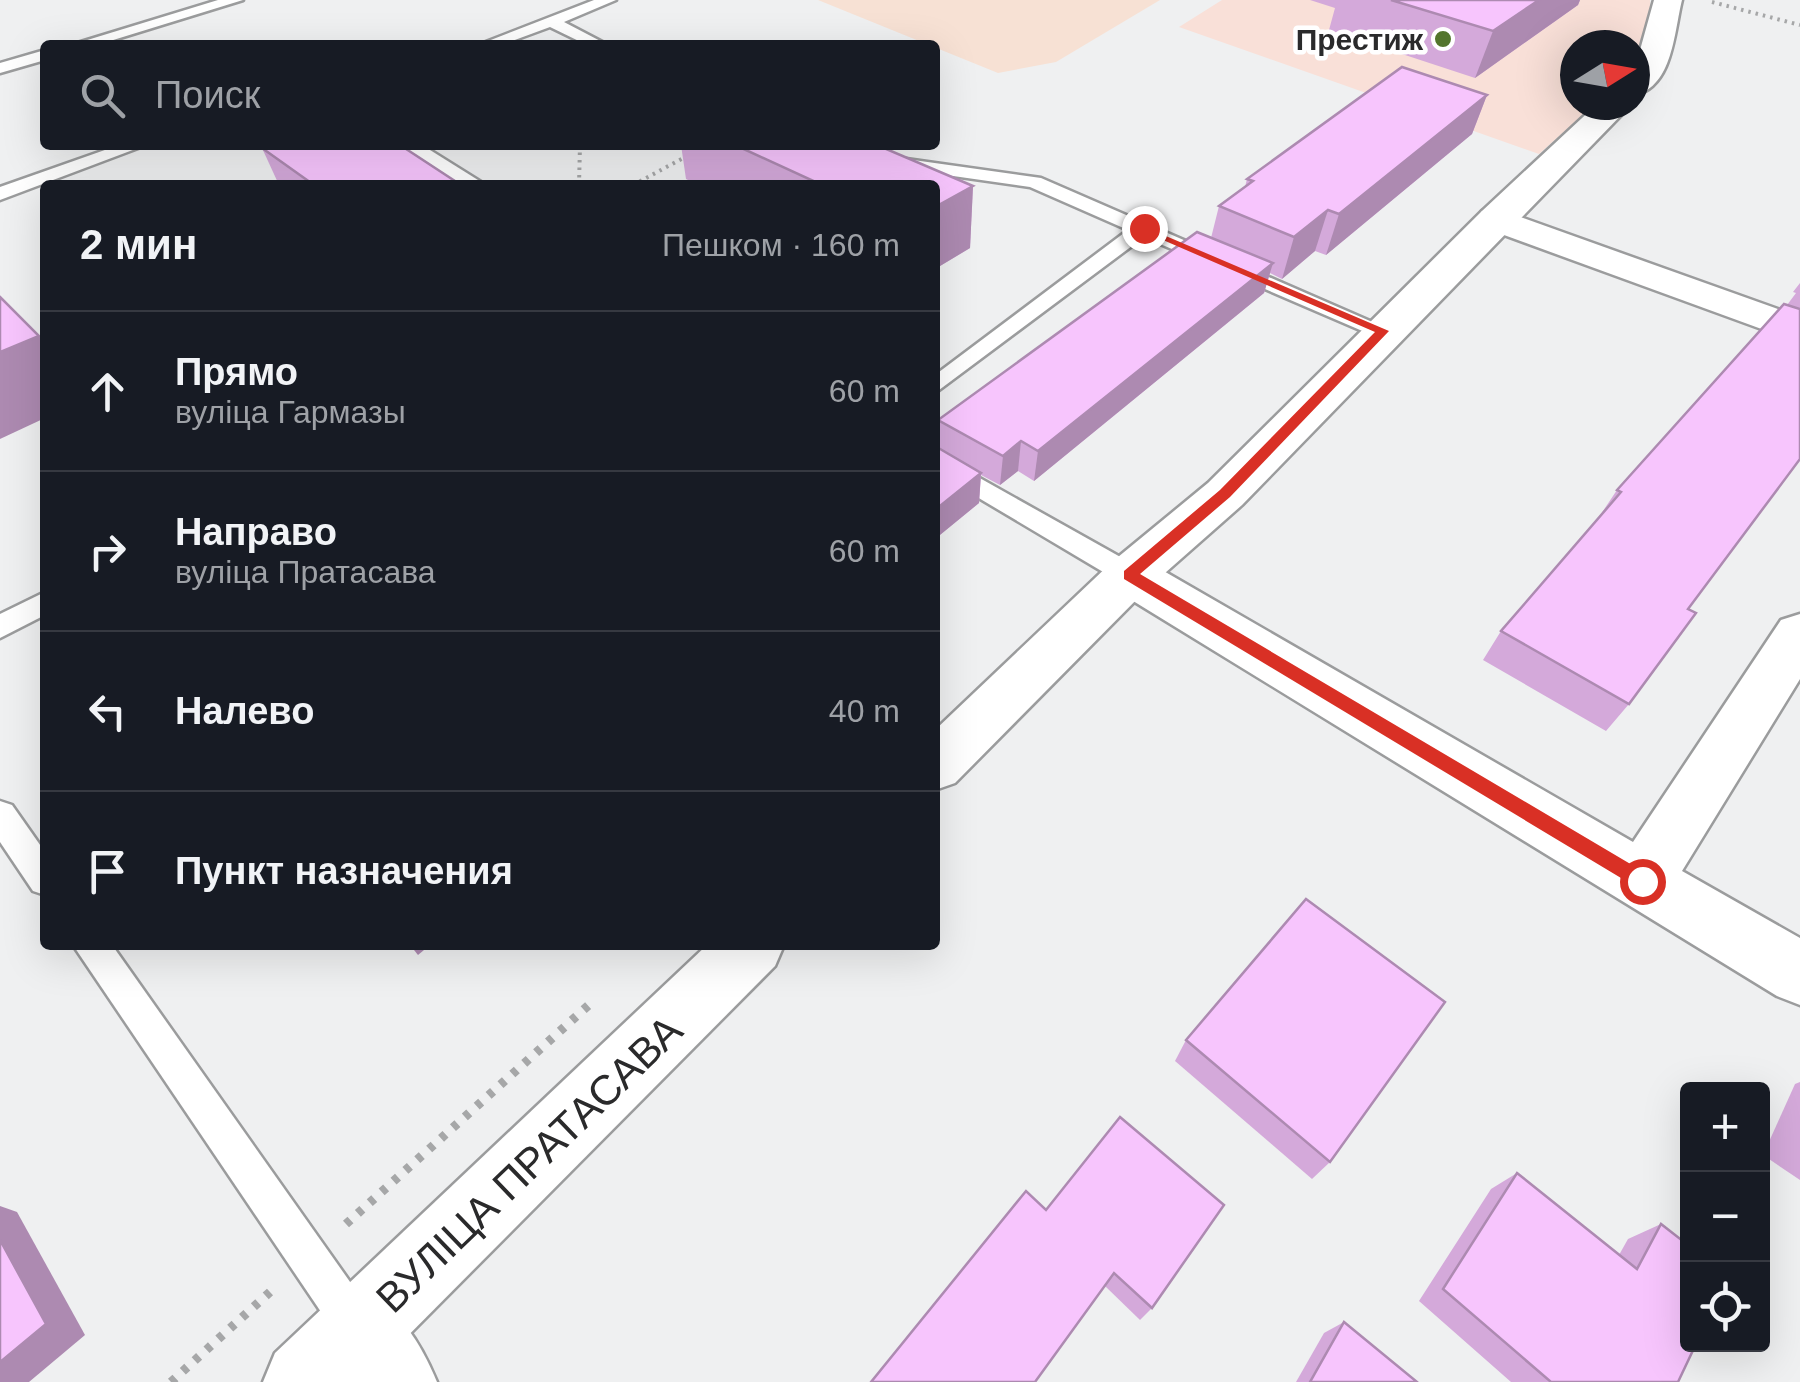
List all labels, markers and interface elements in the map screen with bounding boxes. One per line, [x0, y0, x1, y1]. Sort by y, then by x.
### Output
place label: Престиж [1296, 23, 1424, 56]
marker: Престиж [1432, 28, 1454, 50]
north arrow [1560, 30, 1650, 120]
search box [40, 40, 940, 150]
icon: search [75, 68, 130, 123]
text: Поиск [155, 74, 260, 116]
route end [1122, 206, 1168, 252]
text: 2 мин [80, 221, 197, 268]
text: Пешком · 160 m [662, 227, 900, 263]
text: Прямо [175, 351, 298, 393]
icon: ahead [80, 364, 135, 419]
text: 60 m [829, 373, 900, 409]
text: вуліца Гармазы [175, 394, 406, 430]
text: Направо [175, 511, 337, 553]
icon: right [80, 524, 135, 579]
text: 60 m [829, 533, 900, 569]
text: вуліца Пратасава [175, 554, 436, 590]
icon: left [80, 684, 135, 739]
text: Налево [175, 690, 314, 732]
text: 40 m [829, 693, 900, 729]
icon: arrive [80, 844, 135, 899]
text: Пункт назначения [175, 850, 513, 892]
route start [1620, 859, 1666, 905]
street label: ВУЛІЦА ПРАТАСАВА [367, 1006, 691, 1322]
map controls [1680, 1082, 1770, 1352]
button: + [1680, 1082, 1770, 1172]
button: − [1680, 1172, 1770, 1262]
button: locate [1680, 1262, 1770, 1352]

